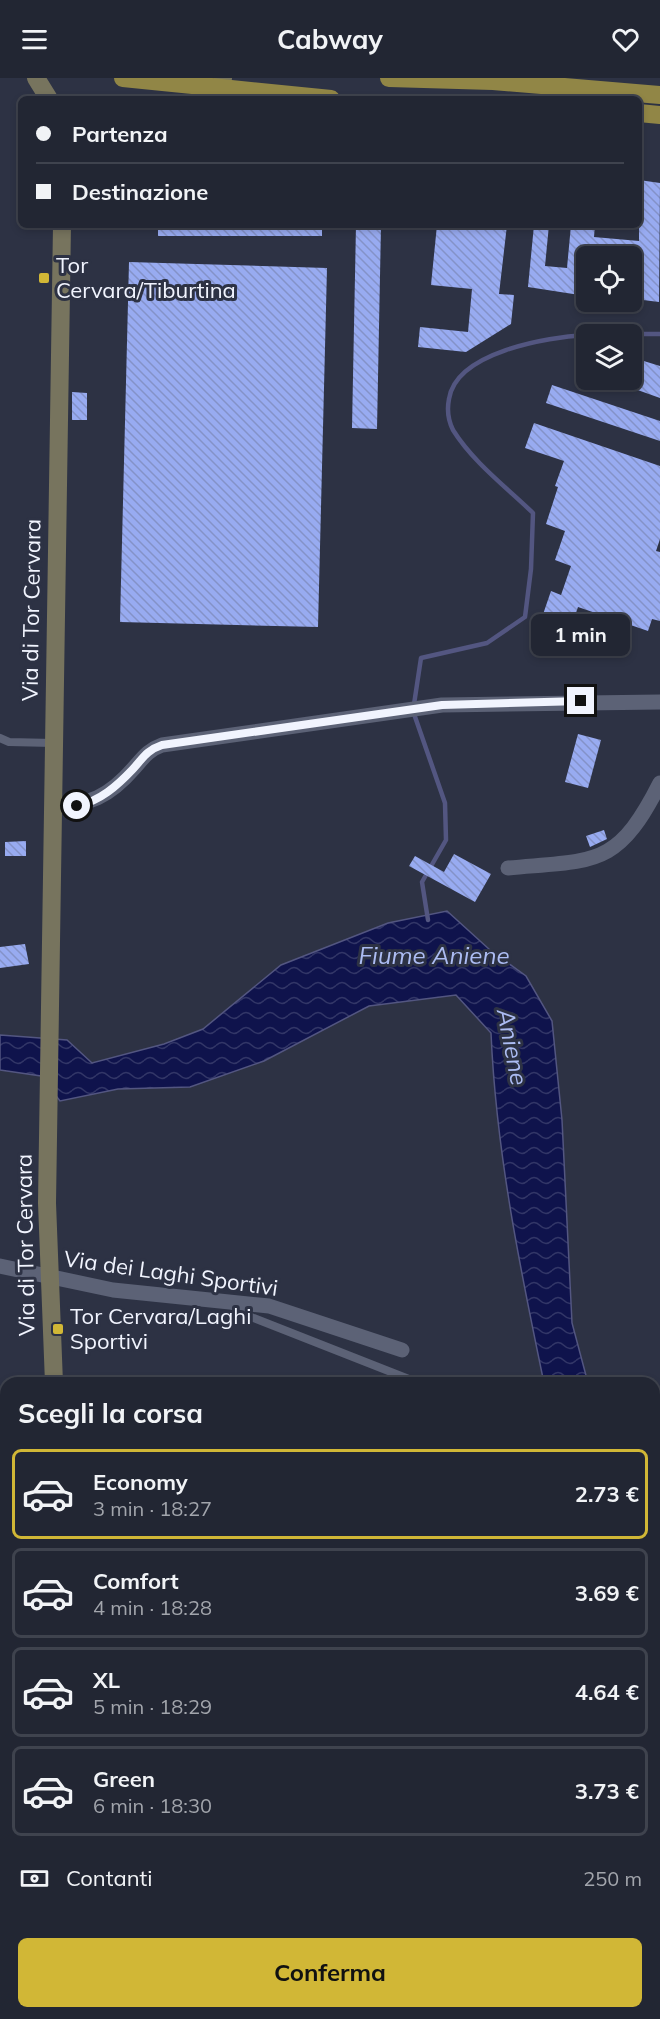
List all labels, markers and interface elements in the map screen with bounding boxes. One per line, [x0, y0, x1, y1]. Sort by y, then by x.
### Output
text: Cabway [277, 22, 383, 56]
icon: menu [18, 23, 51, 56]
icon: heart [609, 23, 642, 56]
text: Partenza [72, 120, 168, 148]
text: Destinazione [72, 178, 208, 206]
map controls [576, 246, 642, 390]
button: locate [576, 246, 642, 312]
place label: Tor Cervara/Tiburtina [56, 251, 236, 304]
marker: Tor Cervara/Tiburtina [37, 271, 51, 285]
button: layers [576, 324, 642, 390]
street label: Via di Tor Cervara [15, 519, 47, 701]
callout: 1 min [532, 614, 630, 656]
text: 1 min [554, 622, 607, 647]
route end [567, 687, 594, 714]
route start [63, 792, 90, 819]
water label: Fiume Aniene [358, 940, 510, 970]
water label: Aniene [491, 1005, 535, 1088]
street label: Via di Tor Cervara [9, 1154, 41, 1336]
street label: Via dei Laghi Sportivi [62, 1244, 280, 1302]
place label: Tor Cervara/Laghi Sportivi [70, 1302, 251, 1355]
marker: Tor Cervara/Laghi Sportivi [51, 1322, 65, 1336]
text: Scegli la corsa [18, 1396, 203, 1430]
icon: car [21, 1467, 75, 1521]
text: Economy [93, 1468, 188, 1496]
text: 2.73 € [575, 1480, 639, 1508]
text: 3 min · 18:27 [93, 1496, 212, 1521]
icon: car [21, 1566, 75, 1620]
text: Comfort [93, 1567, 179, 1595]
text: 3.69 € [575, 1579, 639, 1607]
text: 4 min · 18:28 [93, 1595, 212, 1620]
icon: car [21, 1665, 75, 1719]
text: XL [93, 1666, 120, 1694]
text: 4.64 € [575, 1678, 639, 1706]
text: 5 min · 18:29 [93, 1694, 212, 1719]
icon: car [21, 1764, 75, 1818]
text: Green [93, 1765, 155, 1793]
text: 3.73 € [575, 1777, 639, 1805]
text: 6 min · 18:30 [93, 1793, 212, 1818]
icon: cash [18, 1862, 51, 1895]
text: Contanti [66, 1864, 152, 1892]
text: 250 m [583, 1866, 642, 1891]
button: Conferma [18, 1938, 642, 2007]

